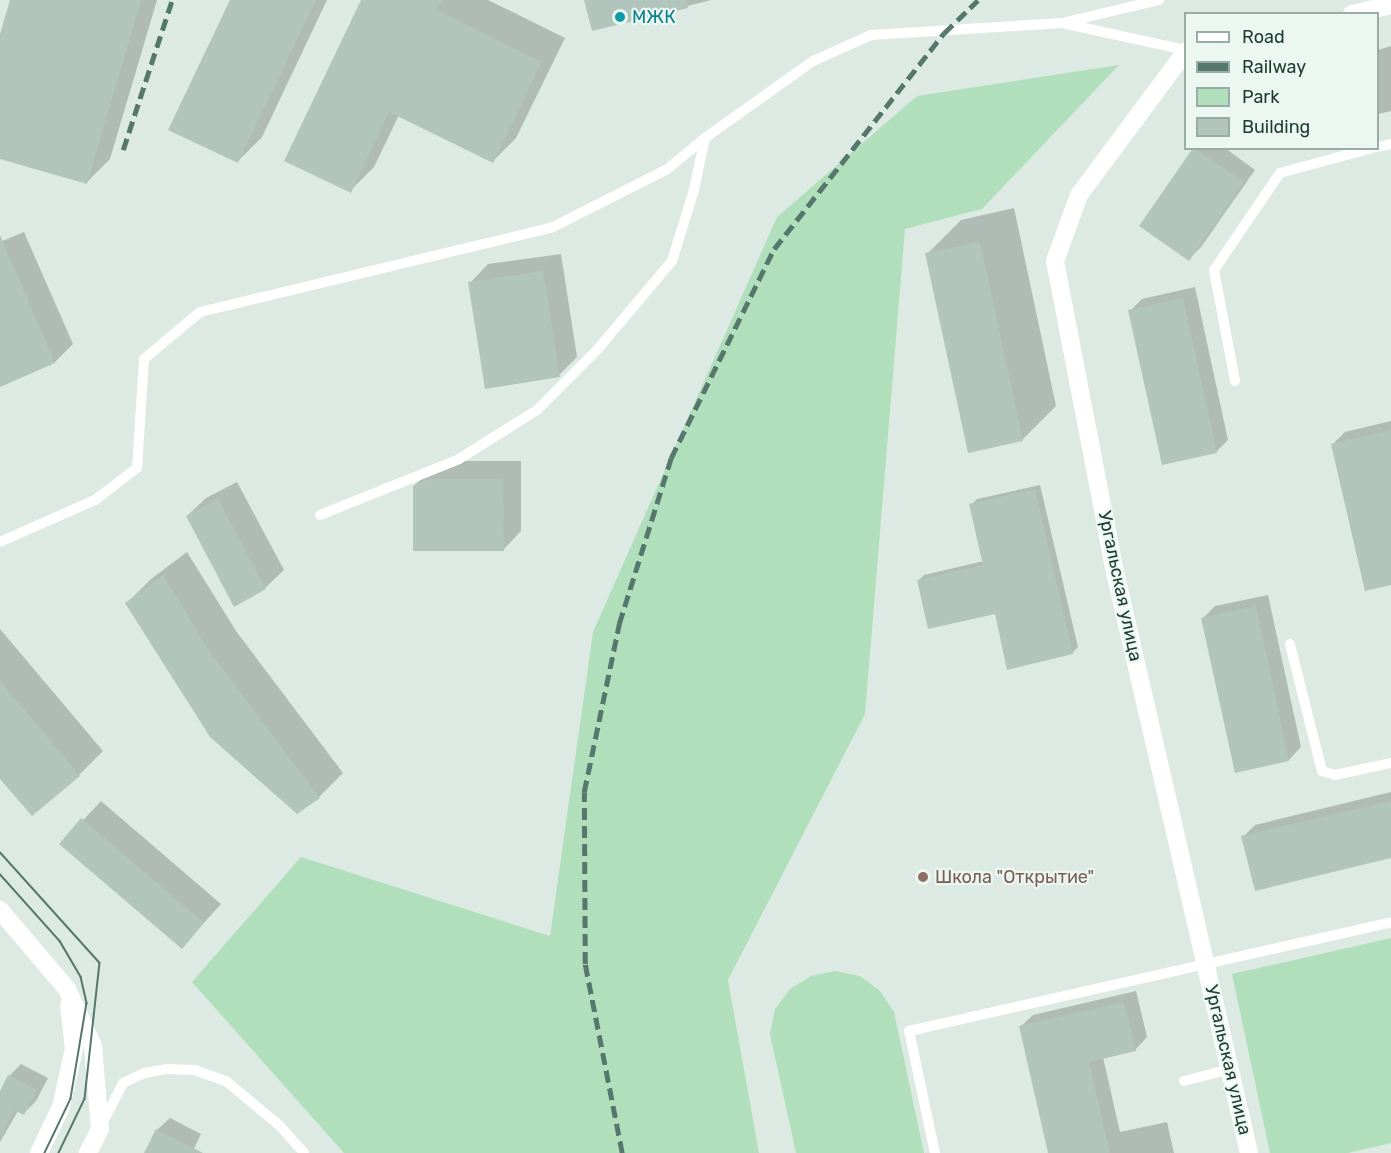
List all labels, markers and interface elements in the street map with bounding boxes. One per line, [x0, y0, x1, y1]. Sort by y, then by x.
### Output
place label: МЖК [632, 6, 676, 28]
marker: МЖК [613, 10, 627, 24]
legend [1184, 12, 1379, 150]
text: Road [1242, 26, 1285, 48]
text: Railway [1242, 56, 1306, 78]
text: Park [1242, 86, 1279, 108]
text: Building [1242, 116, 1310, 138]
street label: Ургальская улица [1094, 509, 1146, 663]
place label: Школа "Открытие" [935, 866, 1094, 888]
marker: Школа "Открытие" [916, 870, 930, 884]
street label: Ургальская улица [1200, 983, 1256, 1137]

